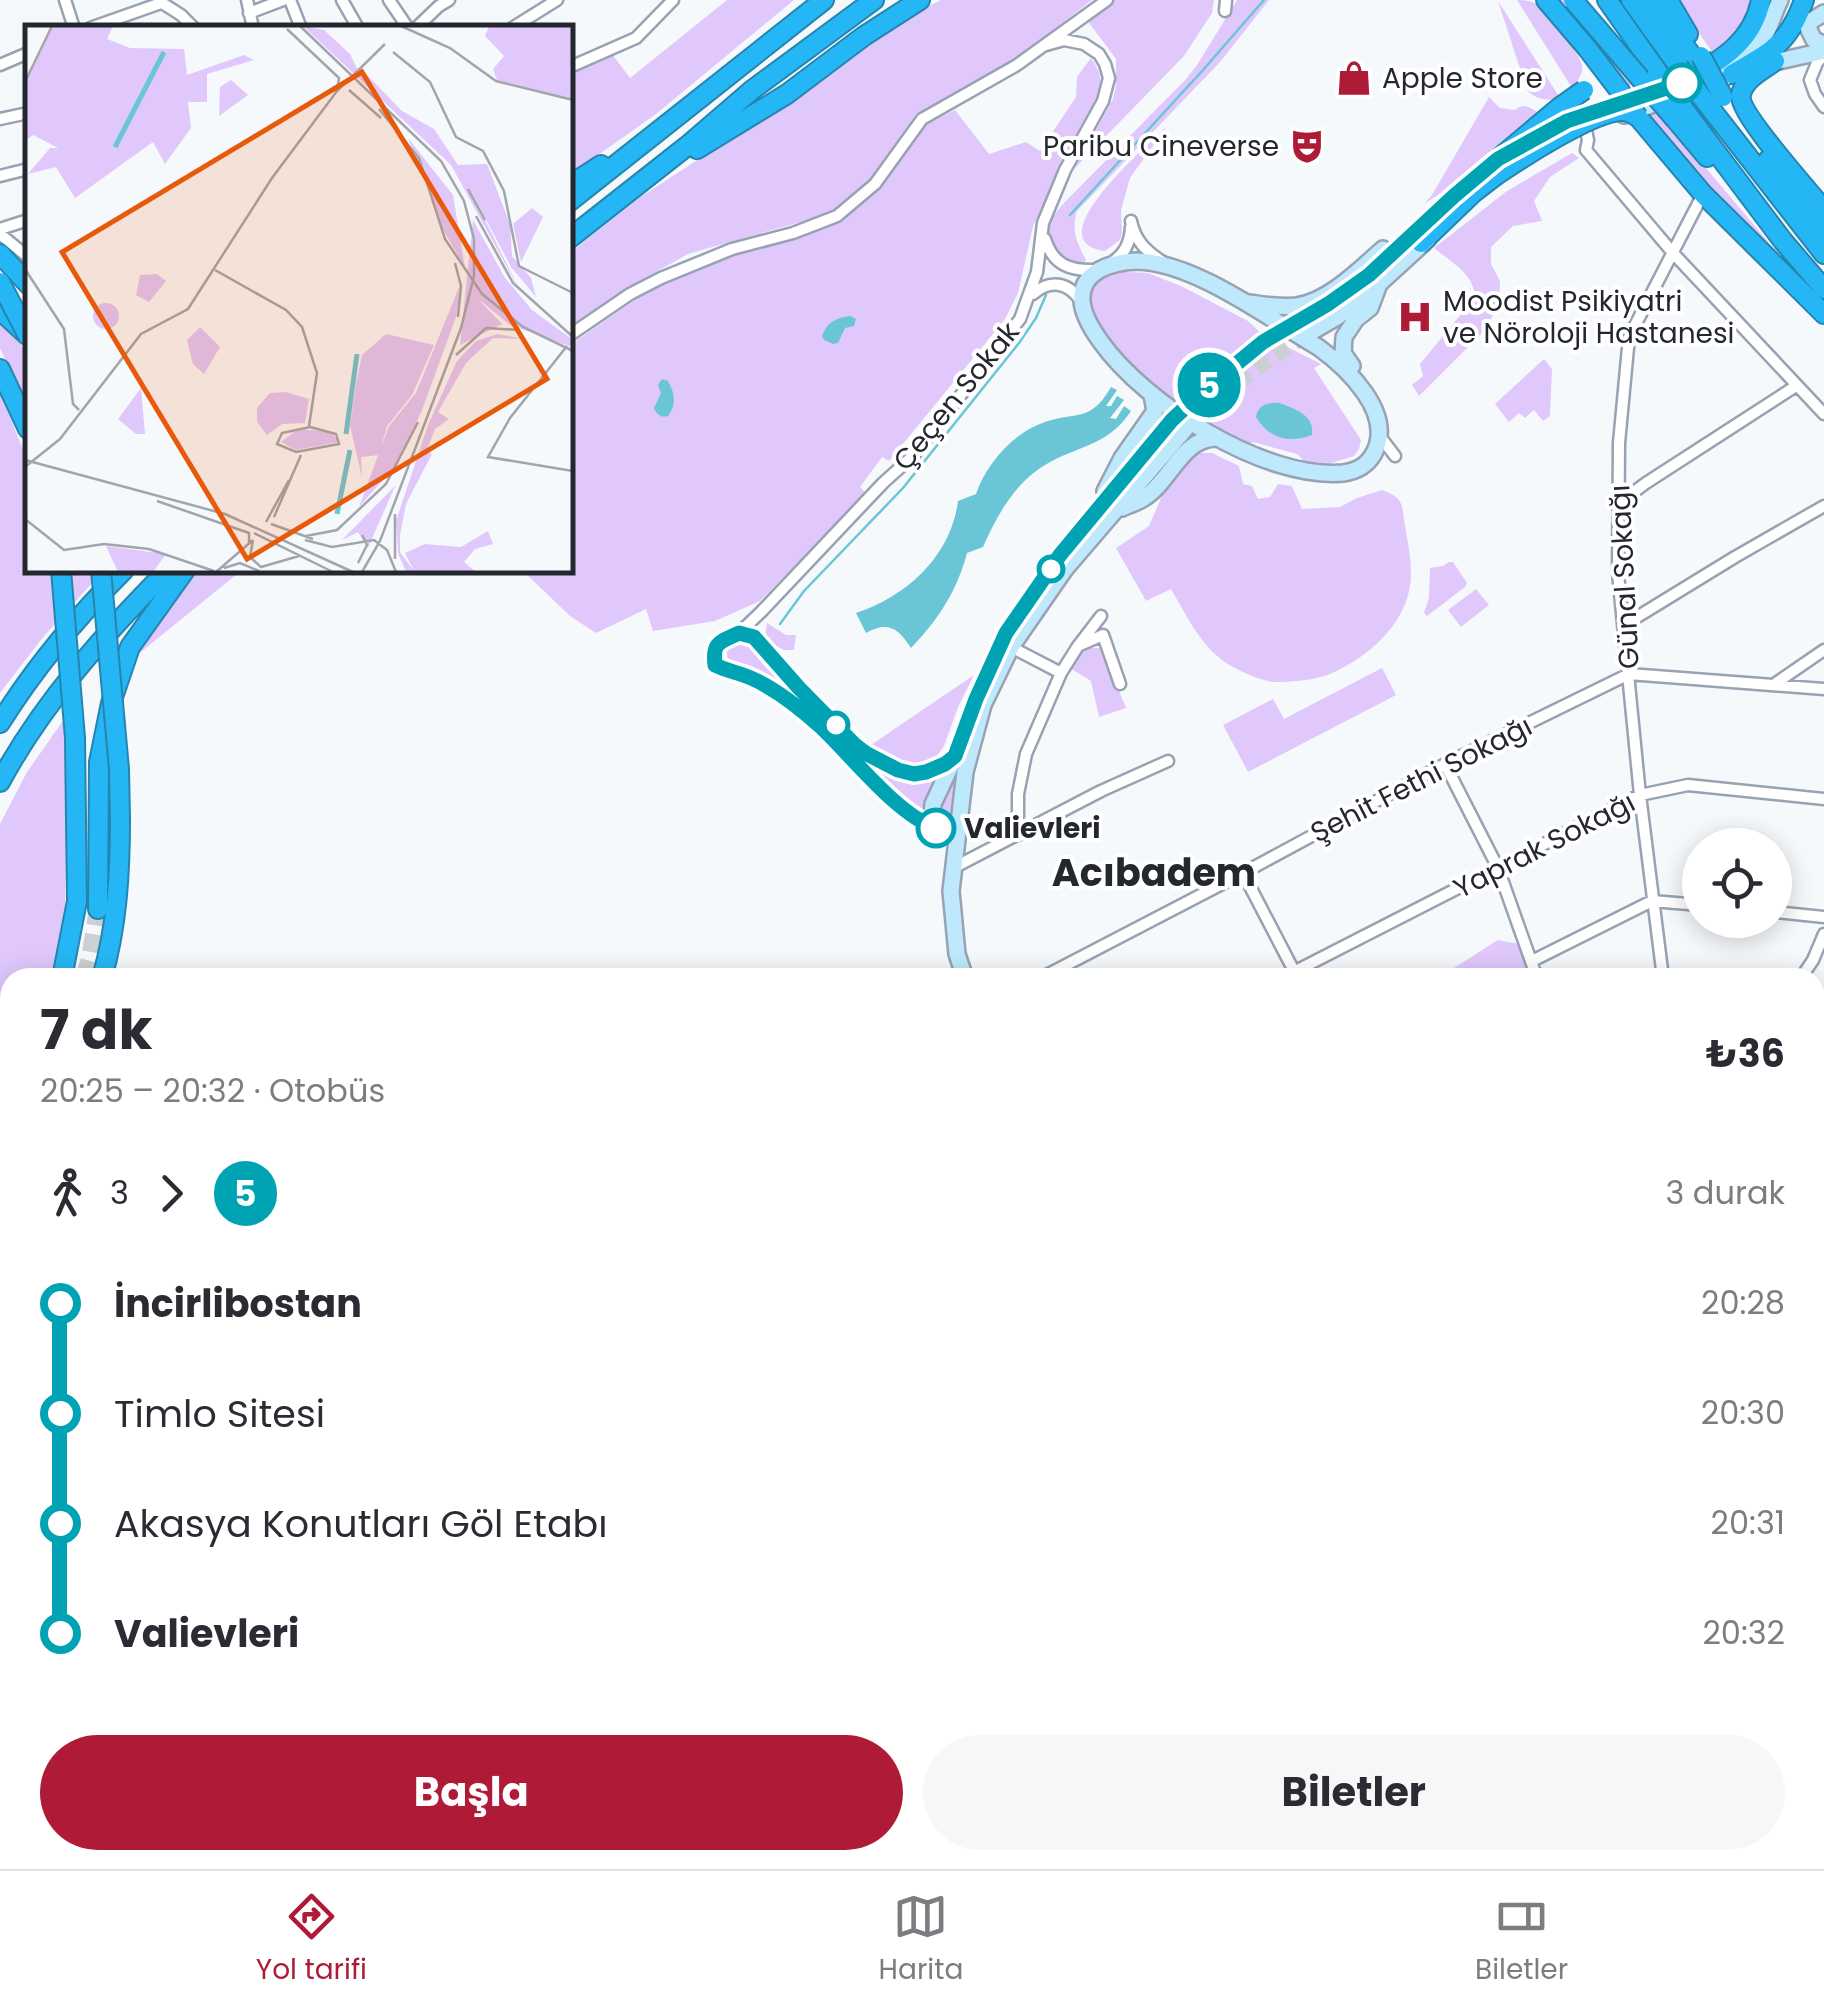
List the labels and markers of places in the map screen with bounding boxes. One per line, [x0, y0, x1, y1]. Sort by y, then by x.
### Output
shop icon: Apple Store [1335, 59, 1373, 97]
place label: Apple Store [1382, 59, 1543, 98]
unlabelled marker [1663, 64, 1701, 102]
place label: Paribu Cineverse [1043, 127, 1279, 166]
theatre icon: Paribu Cineverse [1288, 127, 1326, 165]
place label: Moodist Psikiyatri ve Nöroloji Hastanesi [1443, 282, 1734, 353]
hospital icon: Moodist Psikiyatri ve Nöroloji Hastanesi [1396, 298, 1434, 336]
unlabelled marker [1038, 556, 1064, 582]
unlabelled marker [823, 712, 849, 738]
marker: Valievleri [917, 809, 955, 847]
place label: Valievleri [964, 809, 1101, 848]

